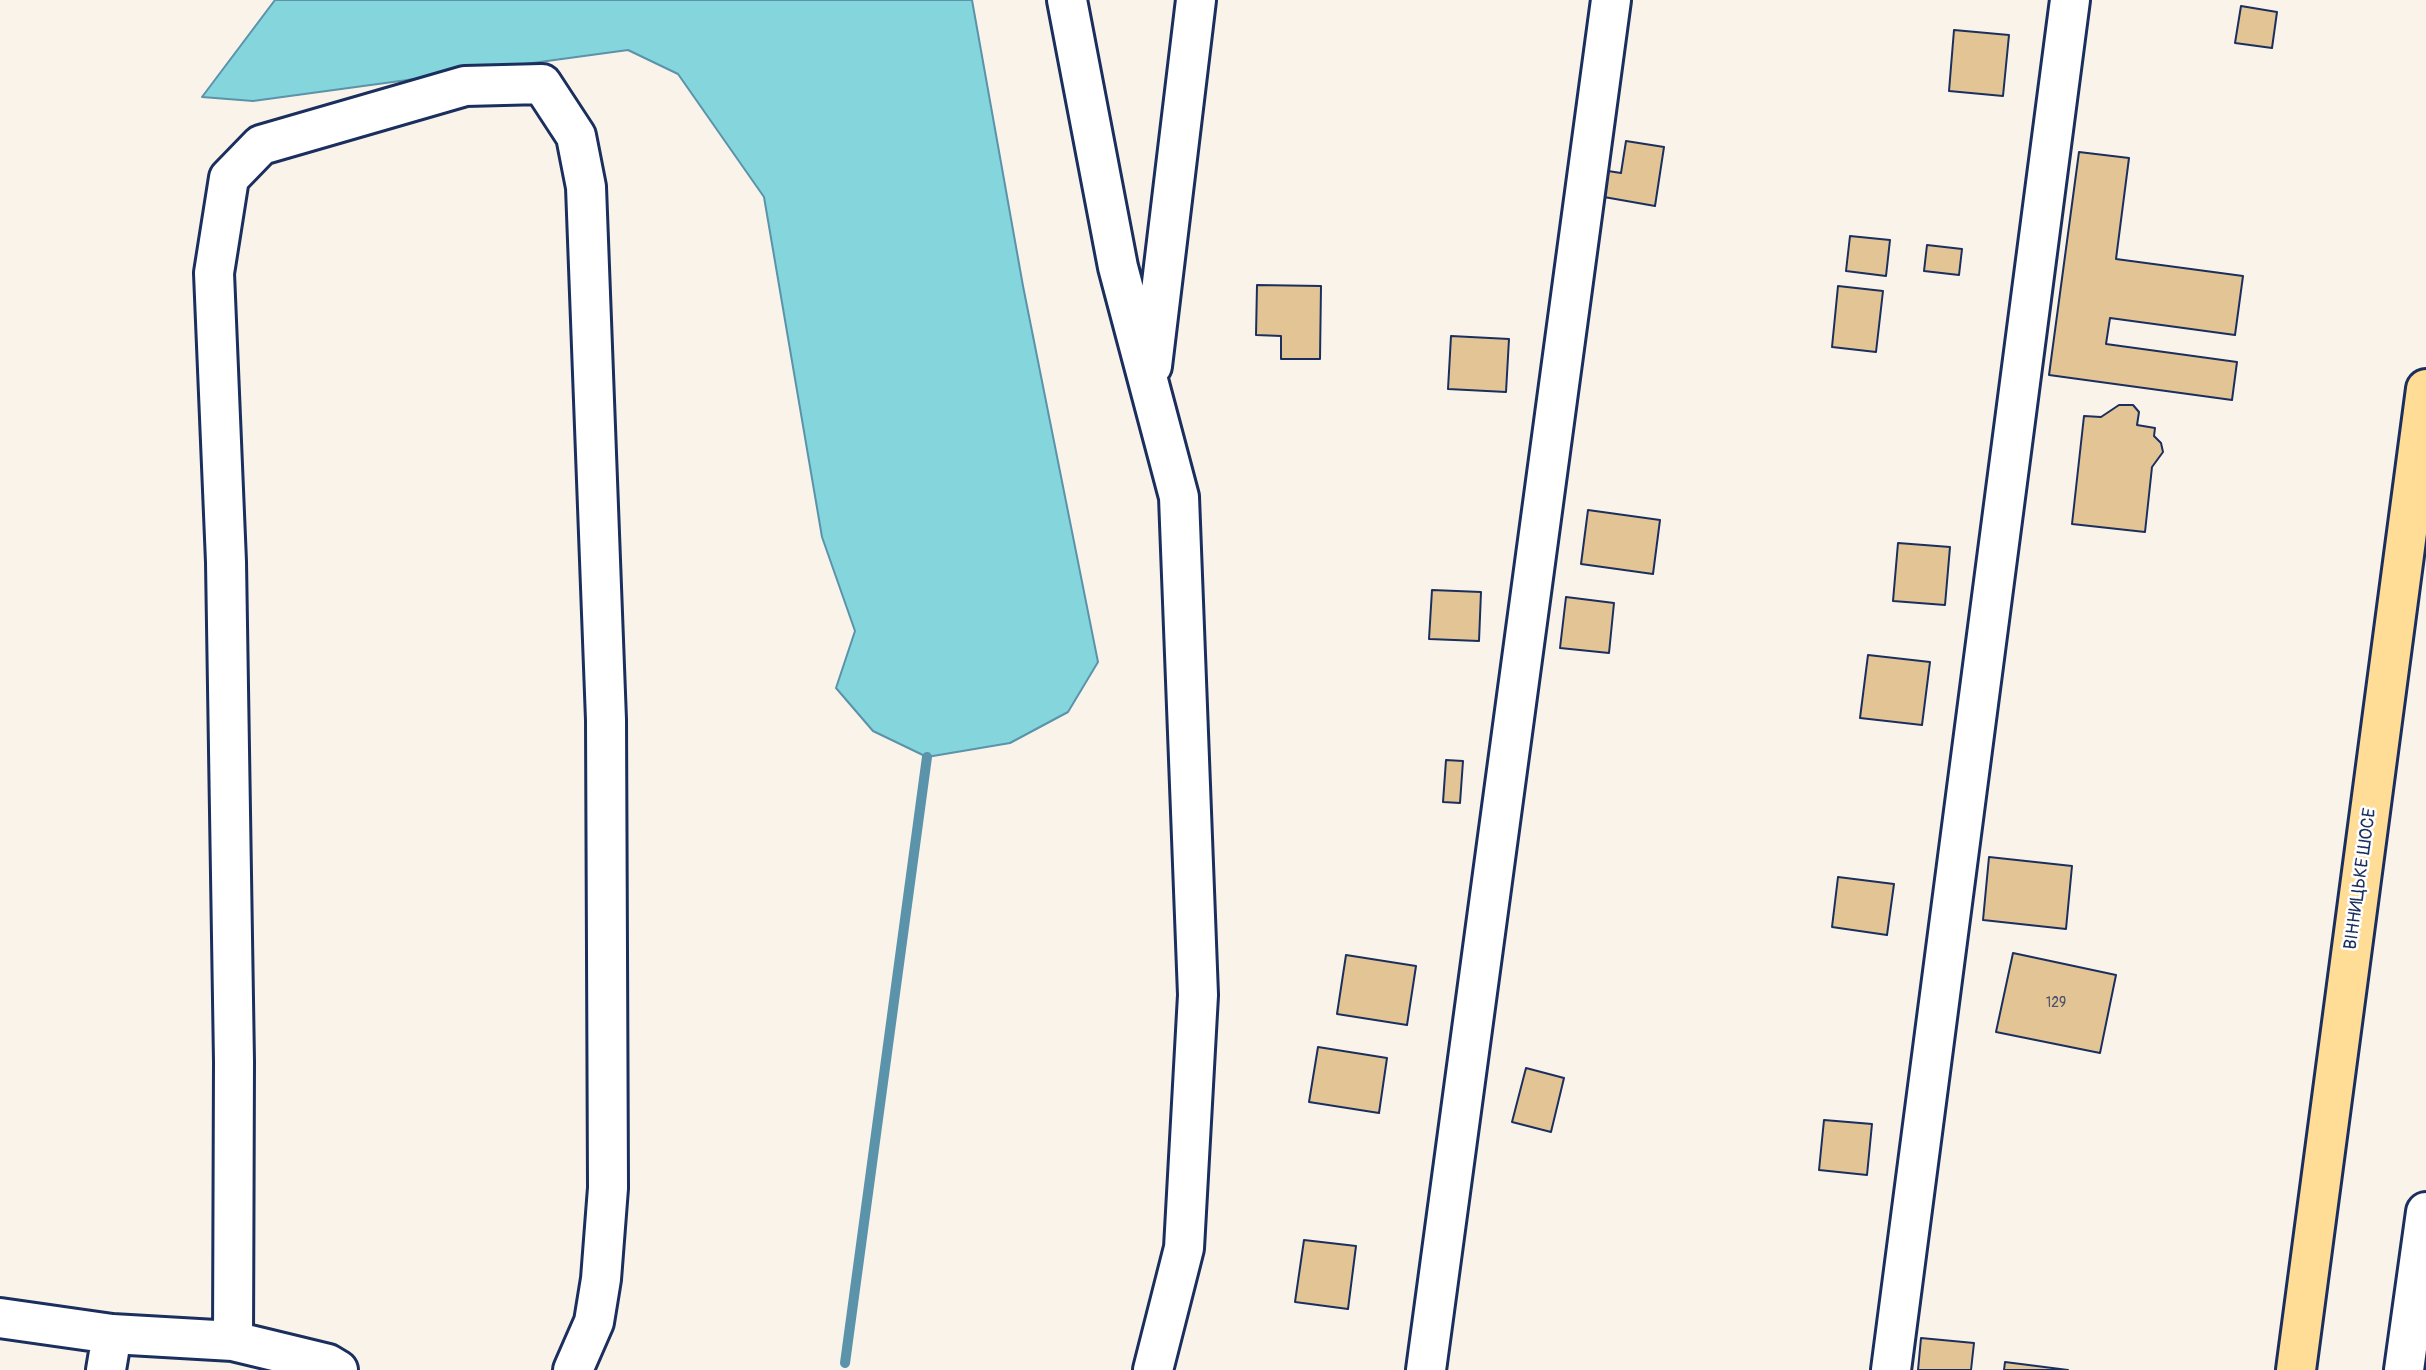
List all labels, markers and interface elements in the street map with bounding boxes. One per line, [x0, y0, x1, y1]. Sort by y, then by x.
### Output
street label: ВІННИЦЬКЕ ШОСЕ [2340, 807, 2382, 951]
house number: 129 [2046, 995, 2066, 1011]

